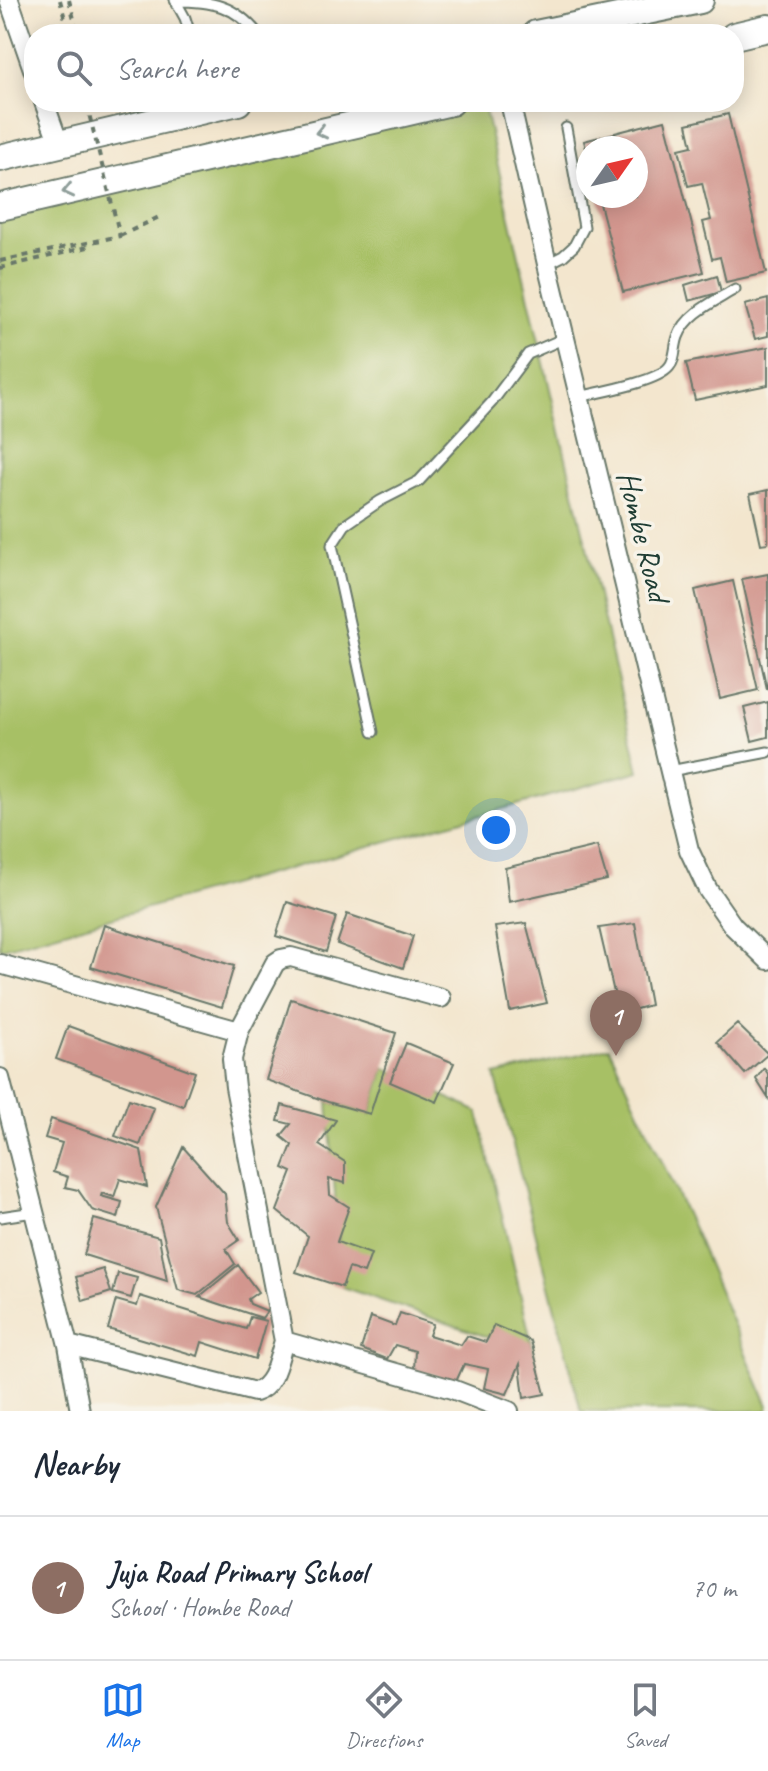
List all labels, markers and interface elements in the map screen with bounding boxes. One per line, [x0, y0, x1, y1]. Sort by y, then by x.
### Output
search box [24, 24, 744, 112]
icon: search [52, 46, 96, 90]
text: Search here [116, 49, 238, 87]
one-way arrow [314, 123, 328, 140]
north arrow [576, 136, 648, 208]
one-way arrow [61, 182, 75, 199]
street label: Hombe Road [608, 467, 681, 610]
your location [476, 810, 516, 850]
pin: 1 [590, 990, 642, 1056]
text: Nearby [32, 1442, 118, 1485]
text: Juja Road Primary School [108, 1553, 367, 1591]
text: 1 [52, 1572, 64, 1605]
text: 70 m [692, 1572, 736, 1605]
text: School · Hombe Road [108, 1591, 289, 1624]
tab: Map [101, 1678, 145, 1754]
tab: Directions [346, 1678, 422, 1754]
tab: Saved [623, 1678, 667, 1754]

